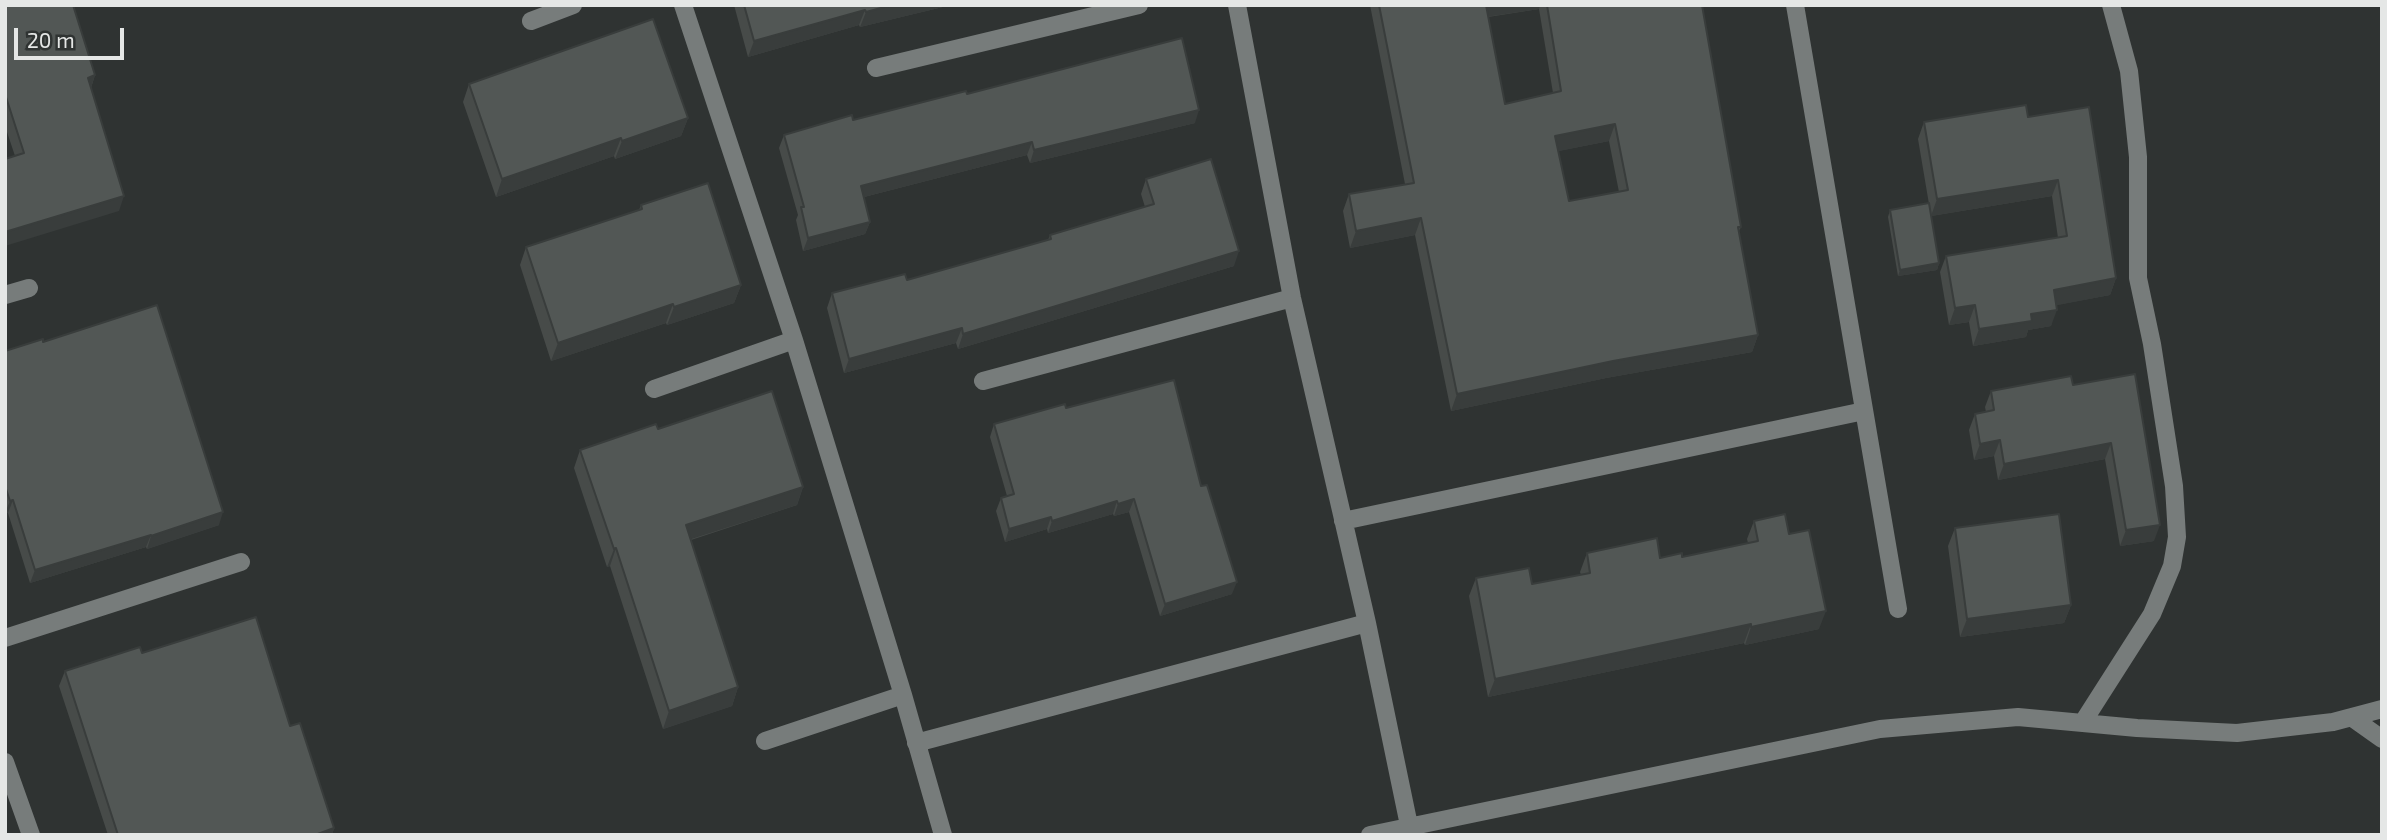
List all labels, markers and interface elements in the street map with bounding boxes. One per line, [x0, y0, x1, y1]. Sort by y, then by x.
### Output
scale bar [18, 14, 128, 58]
text: 20 m [27, 27, 75, 52]

